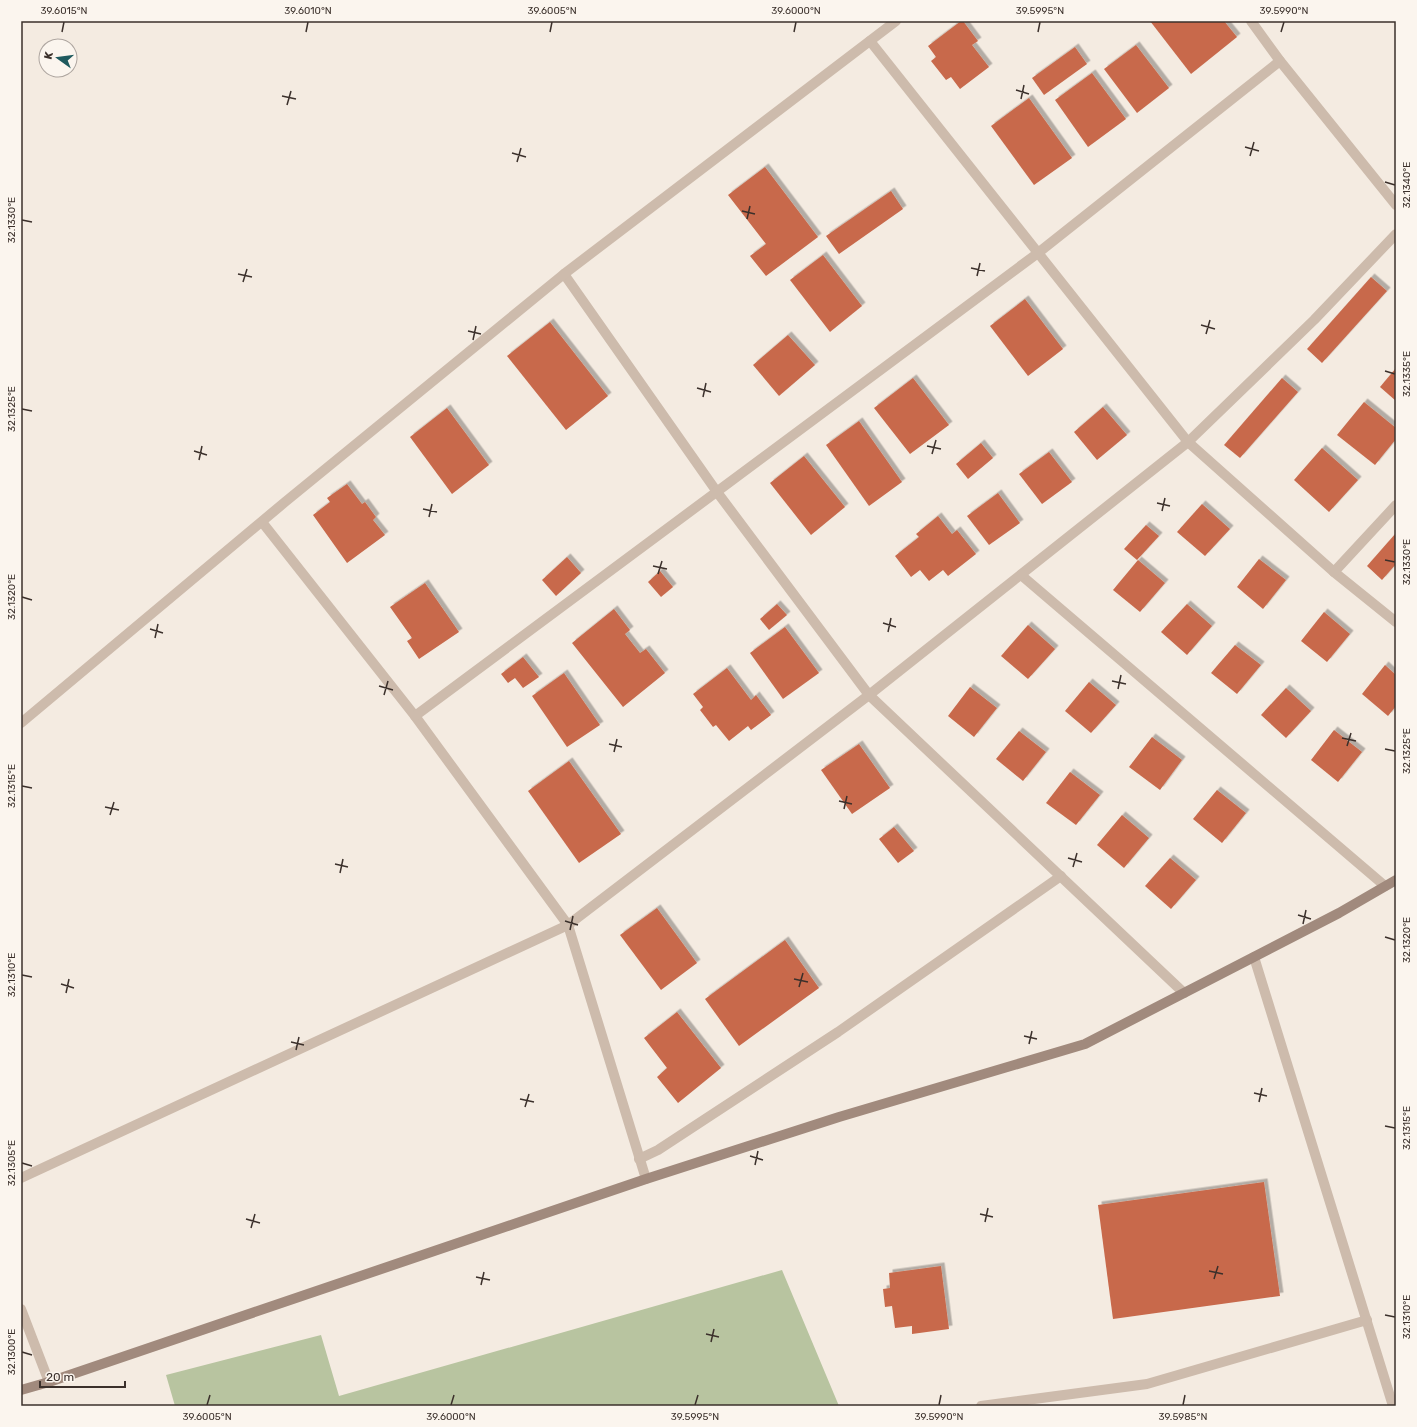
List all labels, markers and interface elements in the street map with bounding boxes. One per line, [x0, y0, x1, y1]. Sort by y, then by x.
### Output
text: 39.6015°N [40, 5, 88, 17]
text: 39.6010°N [284, 5, 332, 17]
text: 39.6005°N [527, 5, 577, 17]
text: 39.6000°N [771, 5, 821, 17]
text: 39.5995°N [1016, 5, 1064, 17]
text: 39.5990°N [1260, 5, 1308, 17]
north arrow [38, 38, 78, 78]
text: K [42, 50, 56, 61]
text: 32.1340°E [1401, 162, 1413, 208]
text: 32.1330°E [6, 197, 18, 243]
text: 32.1335°E [1401, 351, 1413, 397]
text: 32.1325°E [6, 386, 18, 432]
text: 32.1330°E [1401, 539, 1413, 585]
text: 32.1320°E [6, 574, 18, 620]
text: 32.1325°E [1401, 728, 1413, 774]
text: 32.1315°E [6, 764, 18, 808]
text: 32.1320°E [1401, 917, 1413, 963]
text: 32.1310°E [6, 953, 18, 997]
text: 32.1315°E [1401, 1106, 1413, 1150]
text: 32.1305°E [6, 1140, 18, 1186]
text: 32.1310°E [1401, 1295, 1413, 1339]
text: 32.1300°E [6, 1329, 18, 1375]
scale bar [40, 1363, 125, 1389]
text: 20 m [46, 1370, 74, 1384]
text: 39.6005°N [182, 1411, 232, 1423]
text: 39.6000°N [426, 1411, 476, 1423]
text: 39.5995°N [671, 1411, 719, 1423]
text: 39.5990°N [915, 1411, 963, 1423]
text: 39.5985°N [1159, 1411, 1207, 1423]

